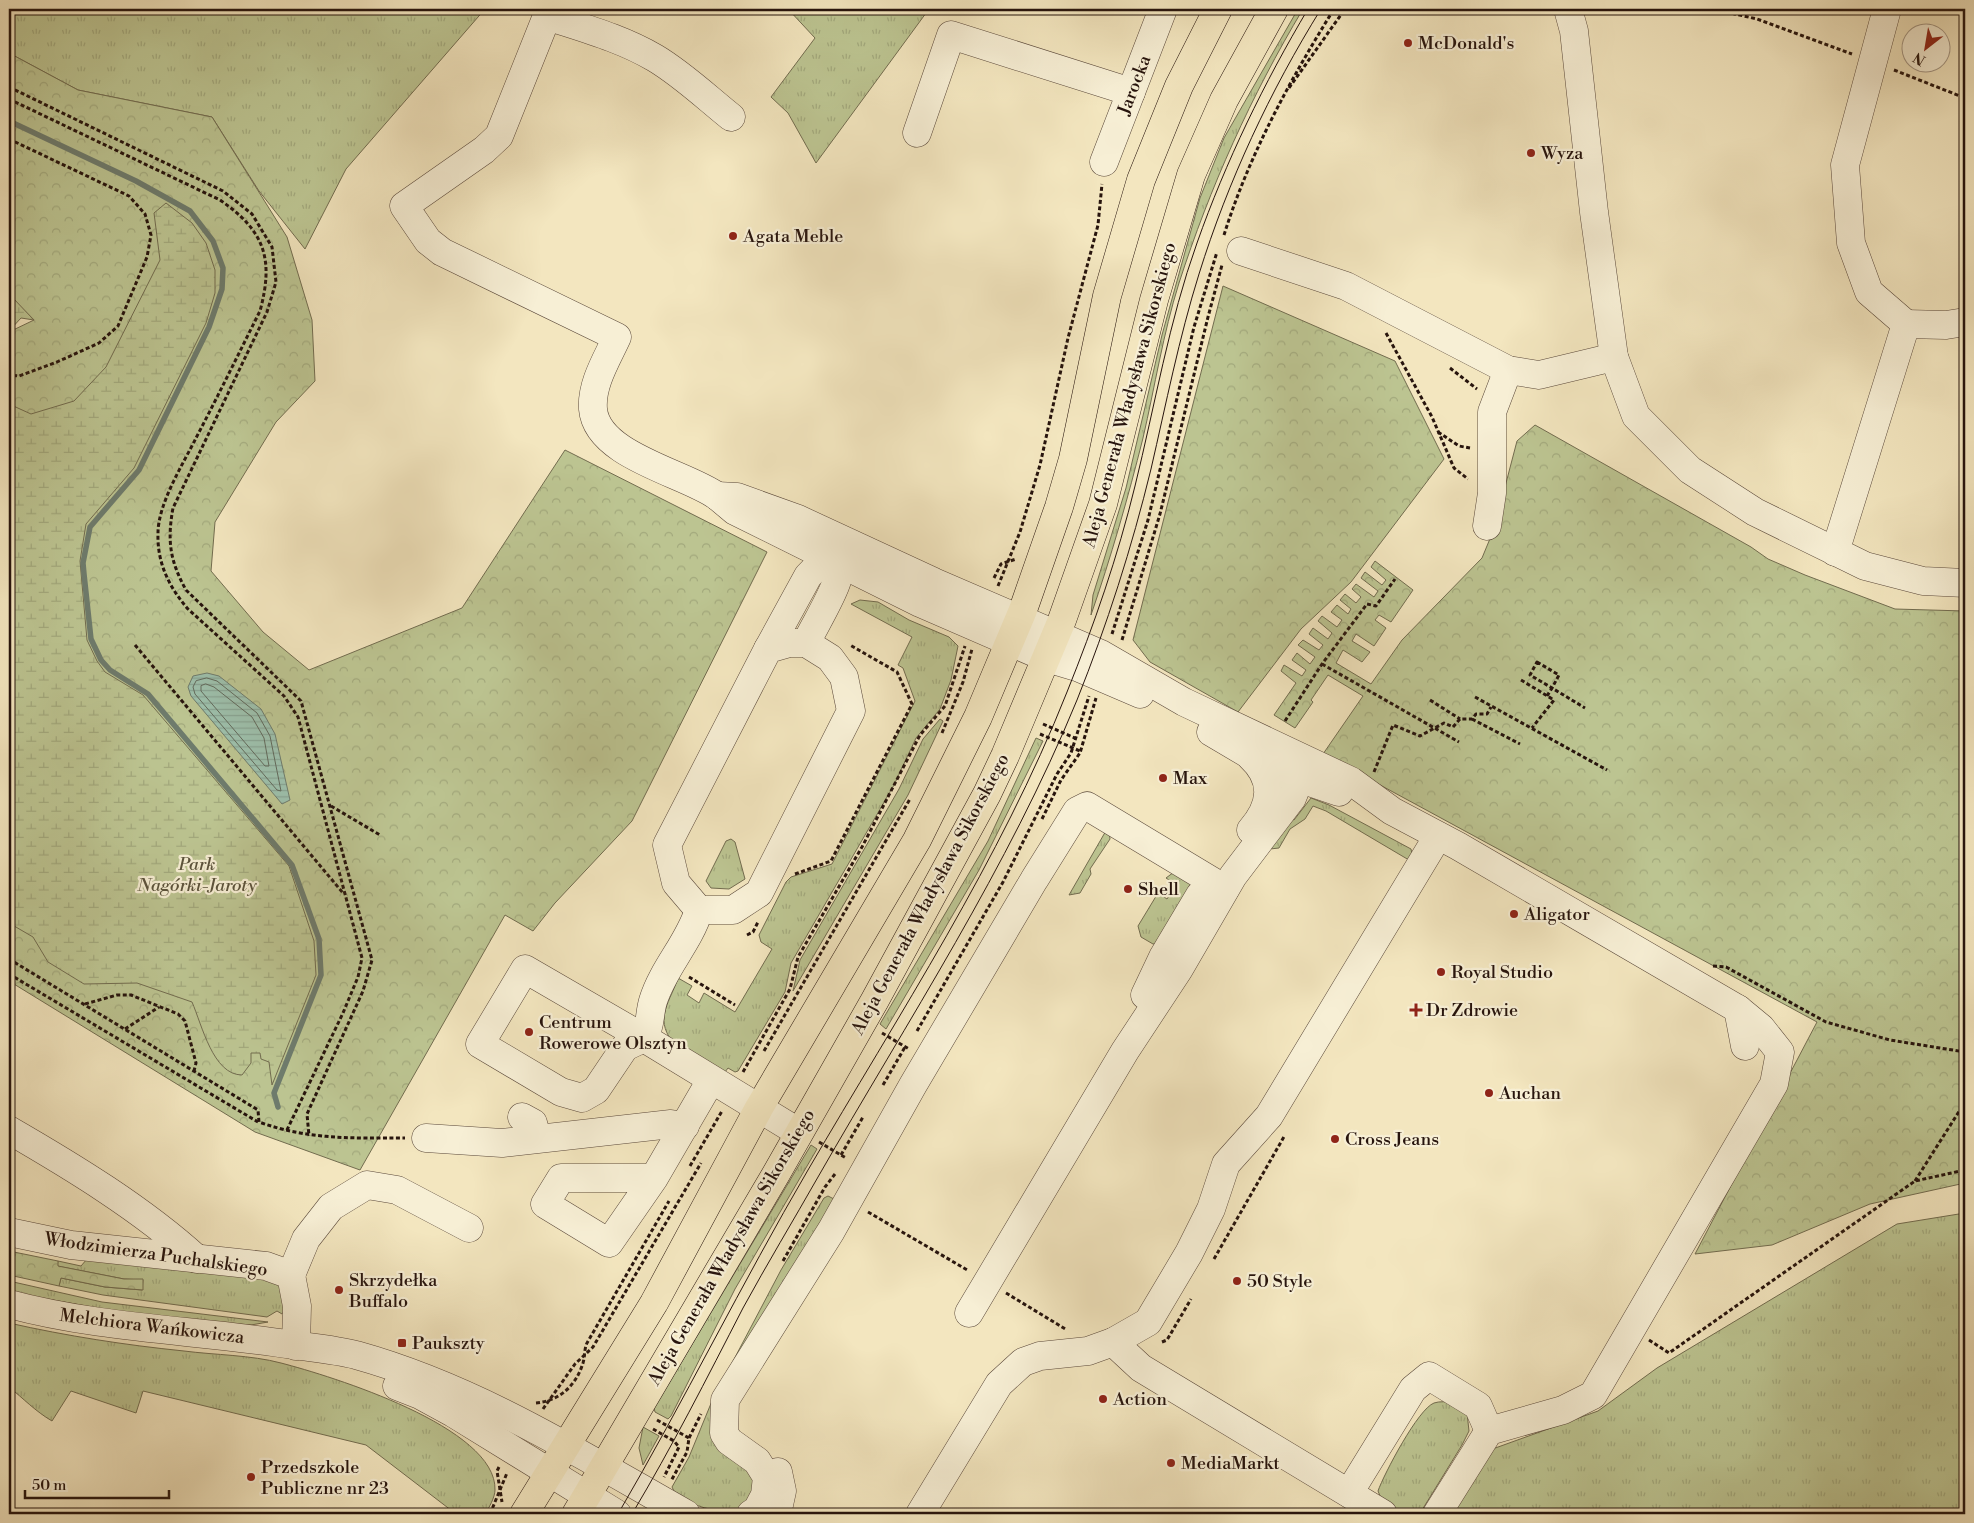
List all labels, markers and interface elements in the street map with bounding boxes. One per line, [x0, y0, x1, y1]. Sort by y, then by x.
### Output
north arrow [1902, 22, 1952, 72]
place label: McDonald's [1418, 32, 1515, 55]
marker: McDonald's [1402, 37, 1414, 49]
text: N [1910, 48, 1929, 69]
street label: Jarocka [1112, 51, 1157, 119]
place label: Wyza [1540, 142, 1584, 165]
marker: Wyza [1525, 147, 1537, 159]
place label: Agata Meble [742, 225, 843, 248]
marker: Agata Meble [727, 230, 739, 242]
street label: Aleja Generała Władysława Sikorskiego [1077, 240, 1181, 551]
street label: Aleja Generała Władysława Sikorskiego [846, 750, 1015, 1040]
place label: Max [1173, 767, 1208, 790]
marker: Max [1157, 772, 1169, 784]
park label: Park Nagórki-Jaroty [136, 853, 257, 897]
place label: Shell [1138, 878, 1179, 901]
marker: Shell [1122, 883, 1134, 895]
place label: Aligator [1523, 903, 1590, 926]
marker: Aligator [1508, 908, 1520, 920]
place label: Royal Studio [1451, 961, 1553, 984]
marker: Royal Studio [1435, 966, 1447, 978]
place label: Dr Zdrowie [1426, 999, 1518, 1022]
marker: Dr Zdrowie [1410, 1004, 1422, 1016]
place label: Centrum Rowerowe Olsztyn [539, 1011, 687, 1055]
marker: Centrum Rowerowe Olsztyn [523, 1026, 535, 1038]
place label: Auchan [1498, 1082, 1561, 1105]
marker: Auchan [1483, 1087, 1495, 1099]
street label: Aleja Generała Władysława Sikorskiego [642, 1105, 820, 1390]
place label: Cross Jeans [1345, 1128, 1439, 1151]
marker: Cross Jeans [1329, 1133, 1341, 1145]
street label: Włodzimierza Puchalskiego [42, 1227, 269, 1282]
place label: Skrzydełka Buffalo [348, 1269, 438, 1313]
place label: 50 Style [1247, 1270, 1312, 1293]
marker: 50 Style [1231, 1275, 1243, 1287]
marker: Skrzydełka Buffalo [333, 1284, 345, 1296]
street label: Melchiora Wańkowicza [58, 1304, 246, 1349]
place label: Paukszty [412, 1332, 485, 1355]
marker: Paukszty [396, 1337, 408, 1349]
place label: Action [1112, 1388, 1167, 1411]
marker: Action [1097, 1393, 1109, 1405]
place label: MediaMarkt [1181, 1452, 1280, 1475]
place label: Przedszkole Publiczne nr 23 [261, 1456, 389, 1500]
marker: MediaMarkt [1165, 1457, 1177, 1469]
scale bar [25, 1468, 169, 1500]
marker: Przedszkole Publiczne nr 23 [245, 1471, 257, 1483]
text: 50 m [32, 1476, 66, 1495]

